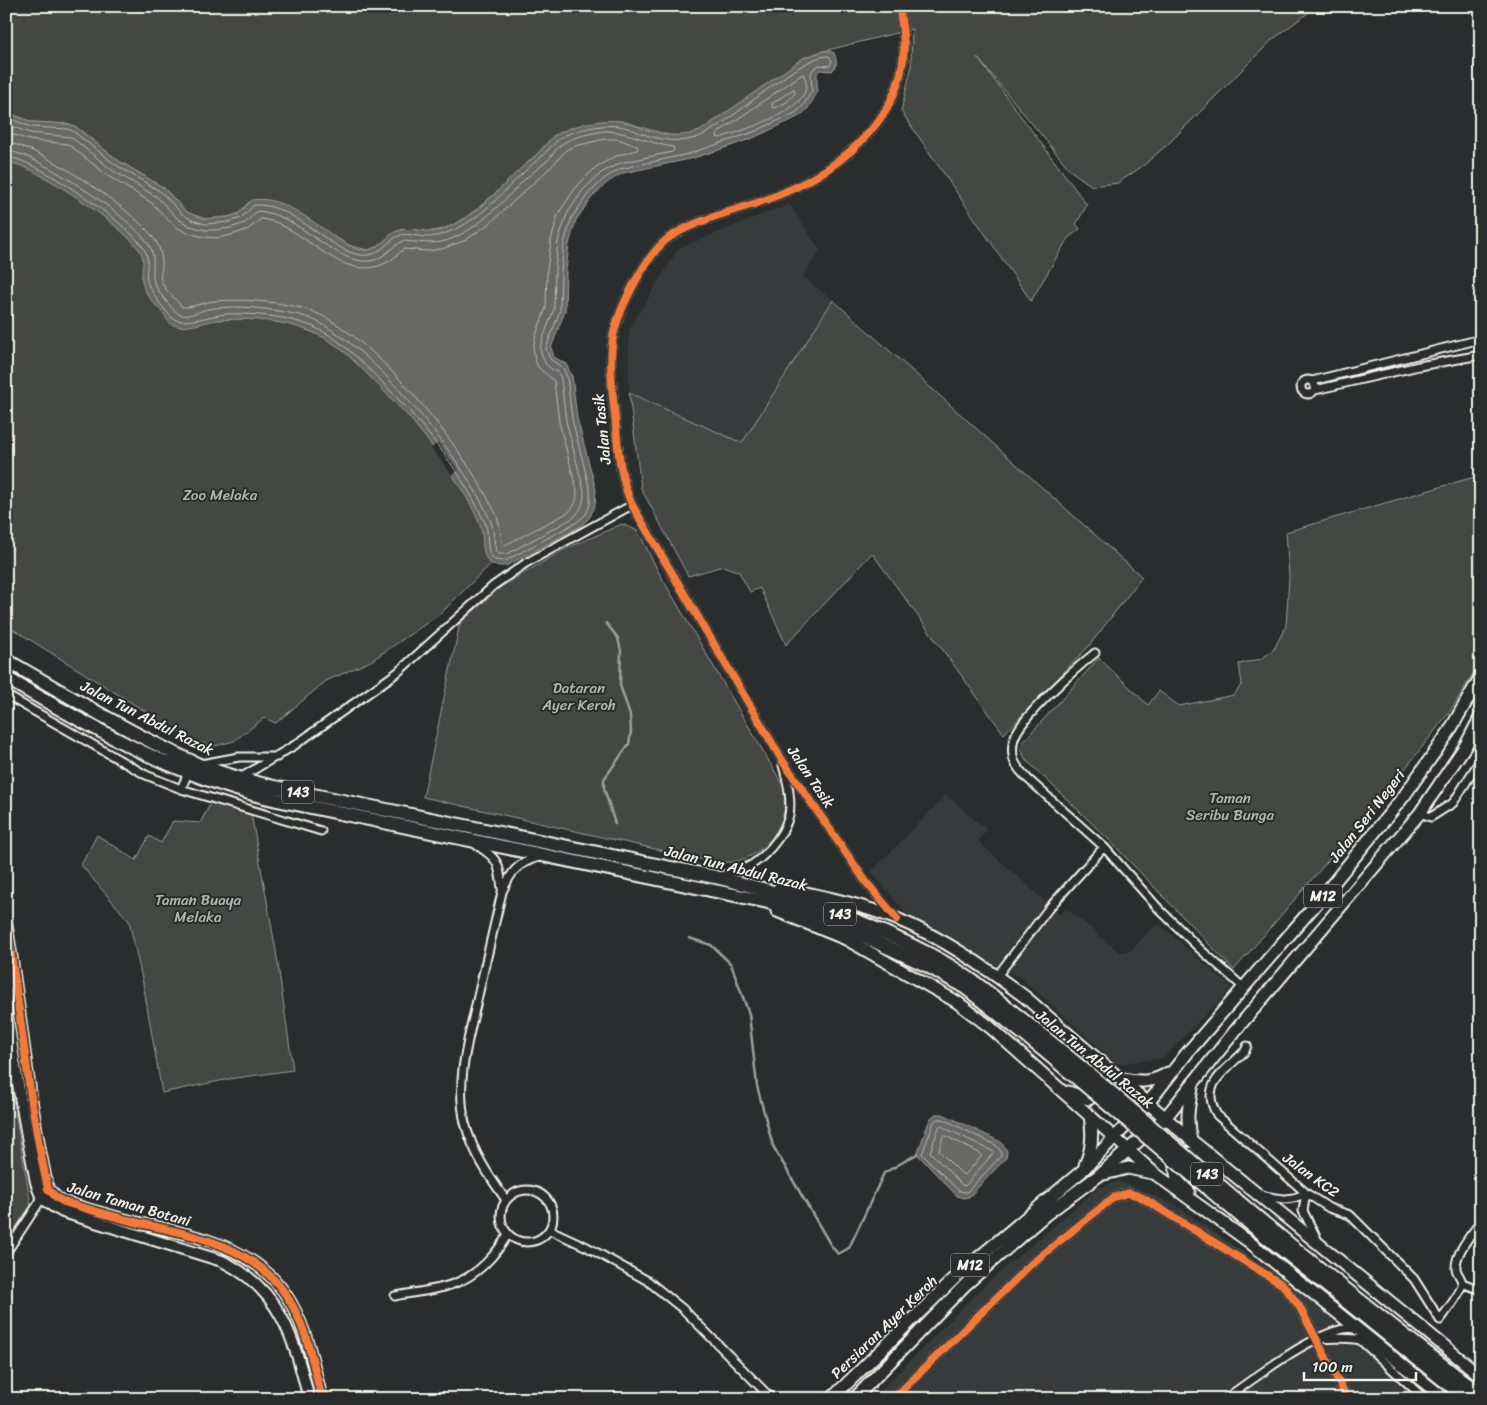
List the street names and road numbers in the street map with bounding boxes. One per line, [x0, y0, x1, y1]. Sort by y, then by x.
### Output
street label: Jalan Tasik [585, 391, 619, 467]
street label: Jalan Tun Abdul Razak [75, 673, 218, 763]
street label: Jalan Tasik [780, 740, 842, 814]
street label: Jalan Seri Negeri [1321, 763, 1412, 869]
road number: 143 [282, 780, 314, 804]
street label: Jalan Tun Abdul Razak [661, 837, 810, 898]
road number: M12 [1304, 884, 1342, 908]
road number: 143 [824, 902, 856, 926]
street label: Jalan Tun Abdul Razak [1029, 1002, 1160, 1115]
street label: Jalan KC2 [1276, 1145, 1345, 1205]
road number: 143 [1191, 1162, 1223, 1186]
street label: Jalan Taman Botani [63, 1174, 195, 1234]
road number: M12 [951, 1254, 989, 1276]
street label: Persiaran Ayer Keroh [824, 1269, 944, 1385]

